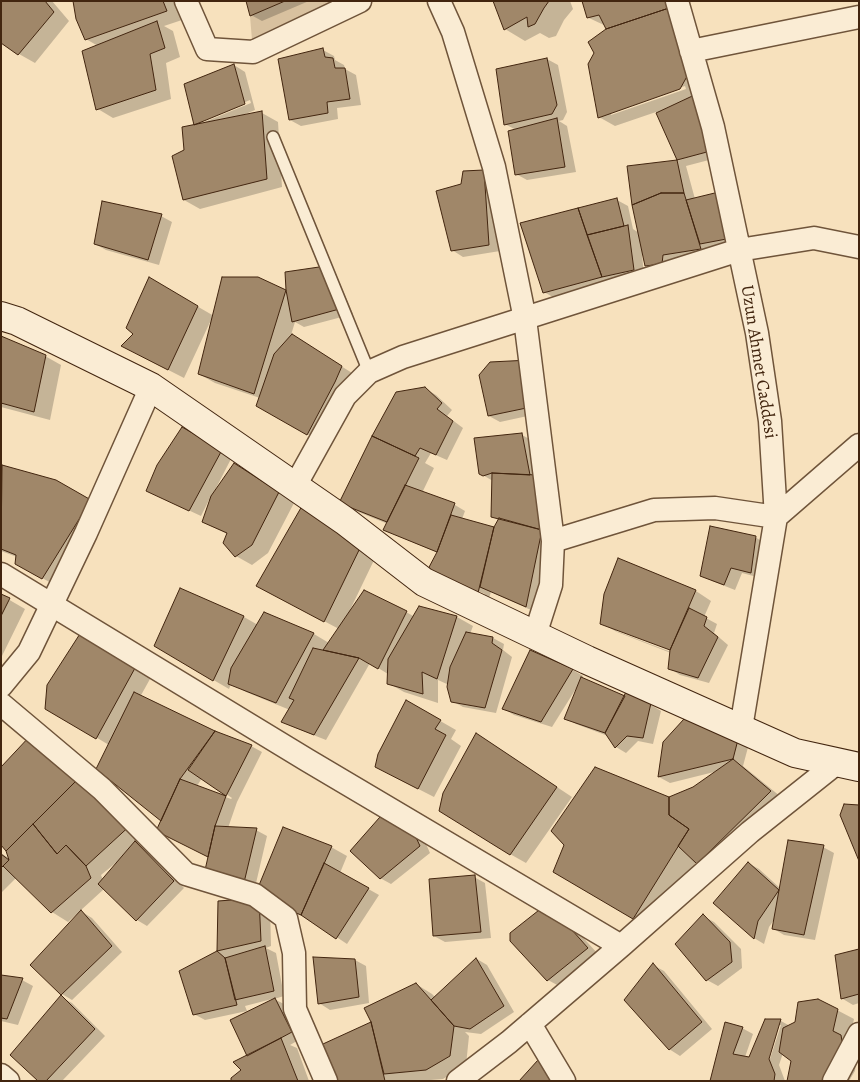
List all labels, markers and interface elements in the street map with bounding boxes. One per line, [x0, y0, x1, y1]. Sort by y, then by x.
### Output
street label: Uzun Ahmet Caddesi [735, 284, 781, 440]

